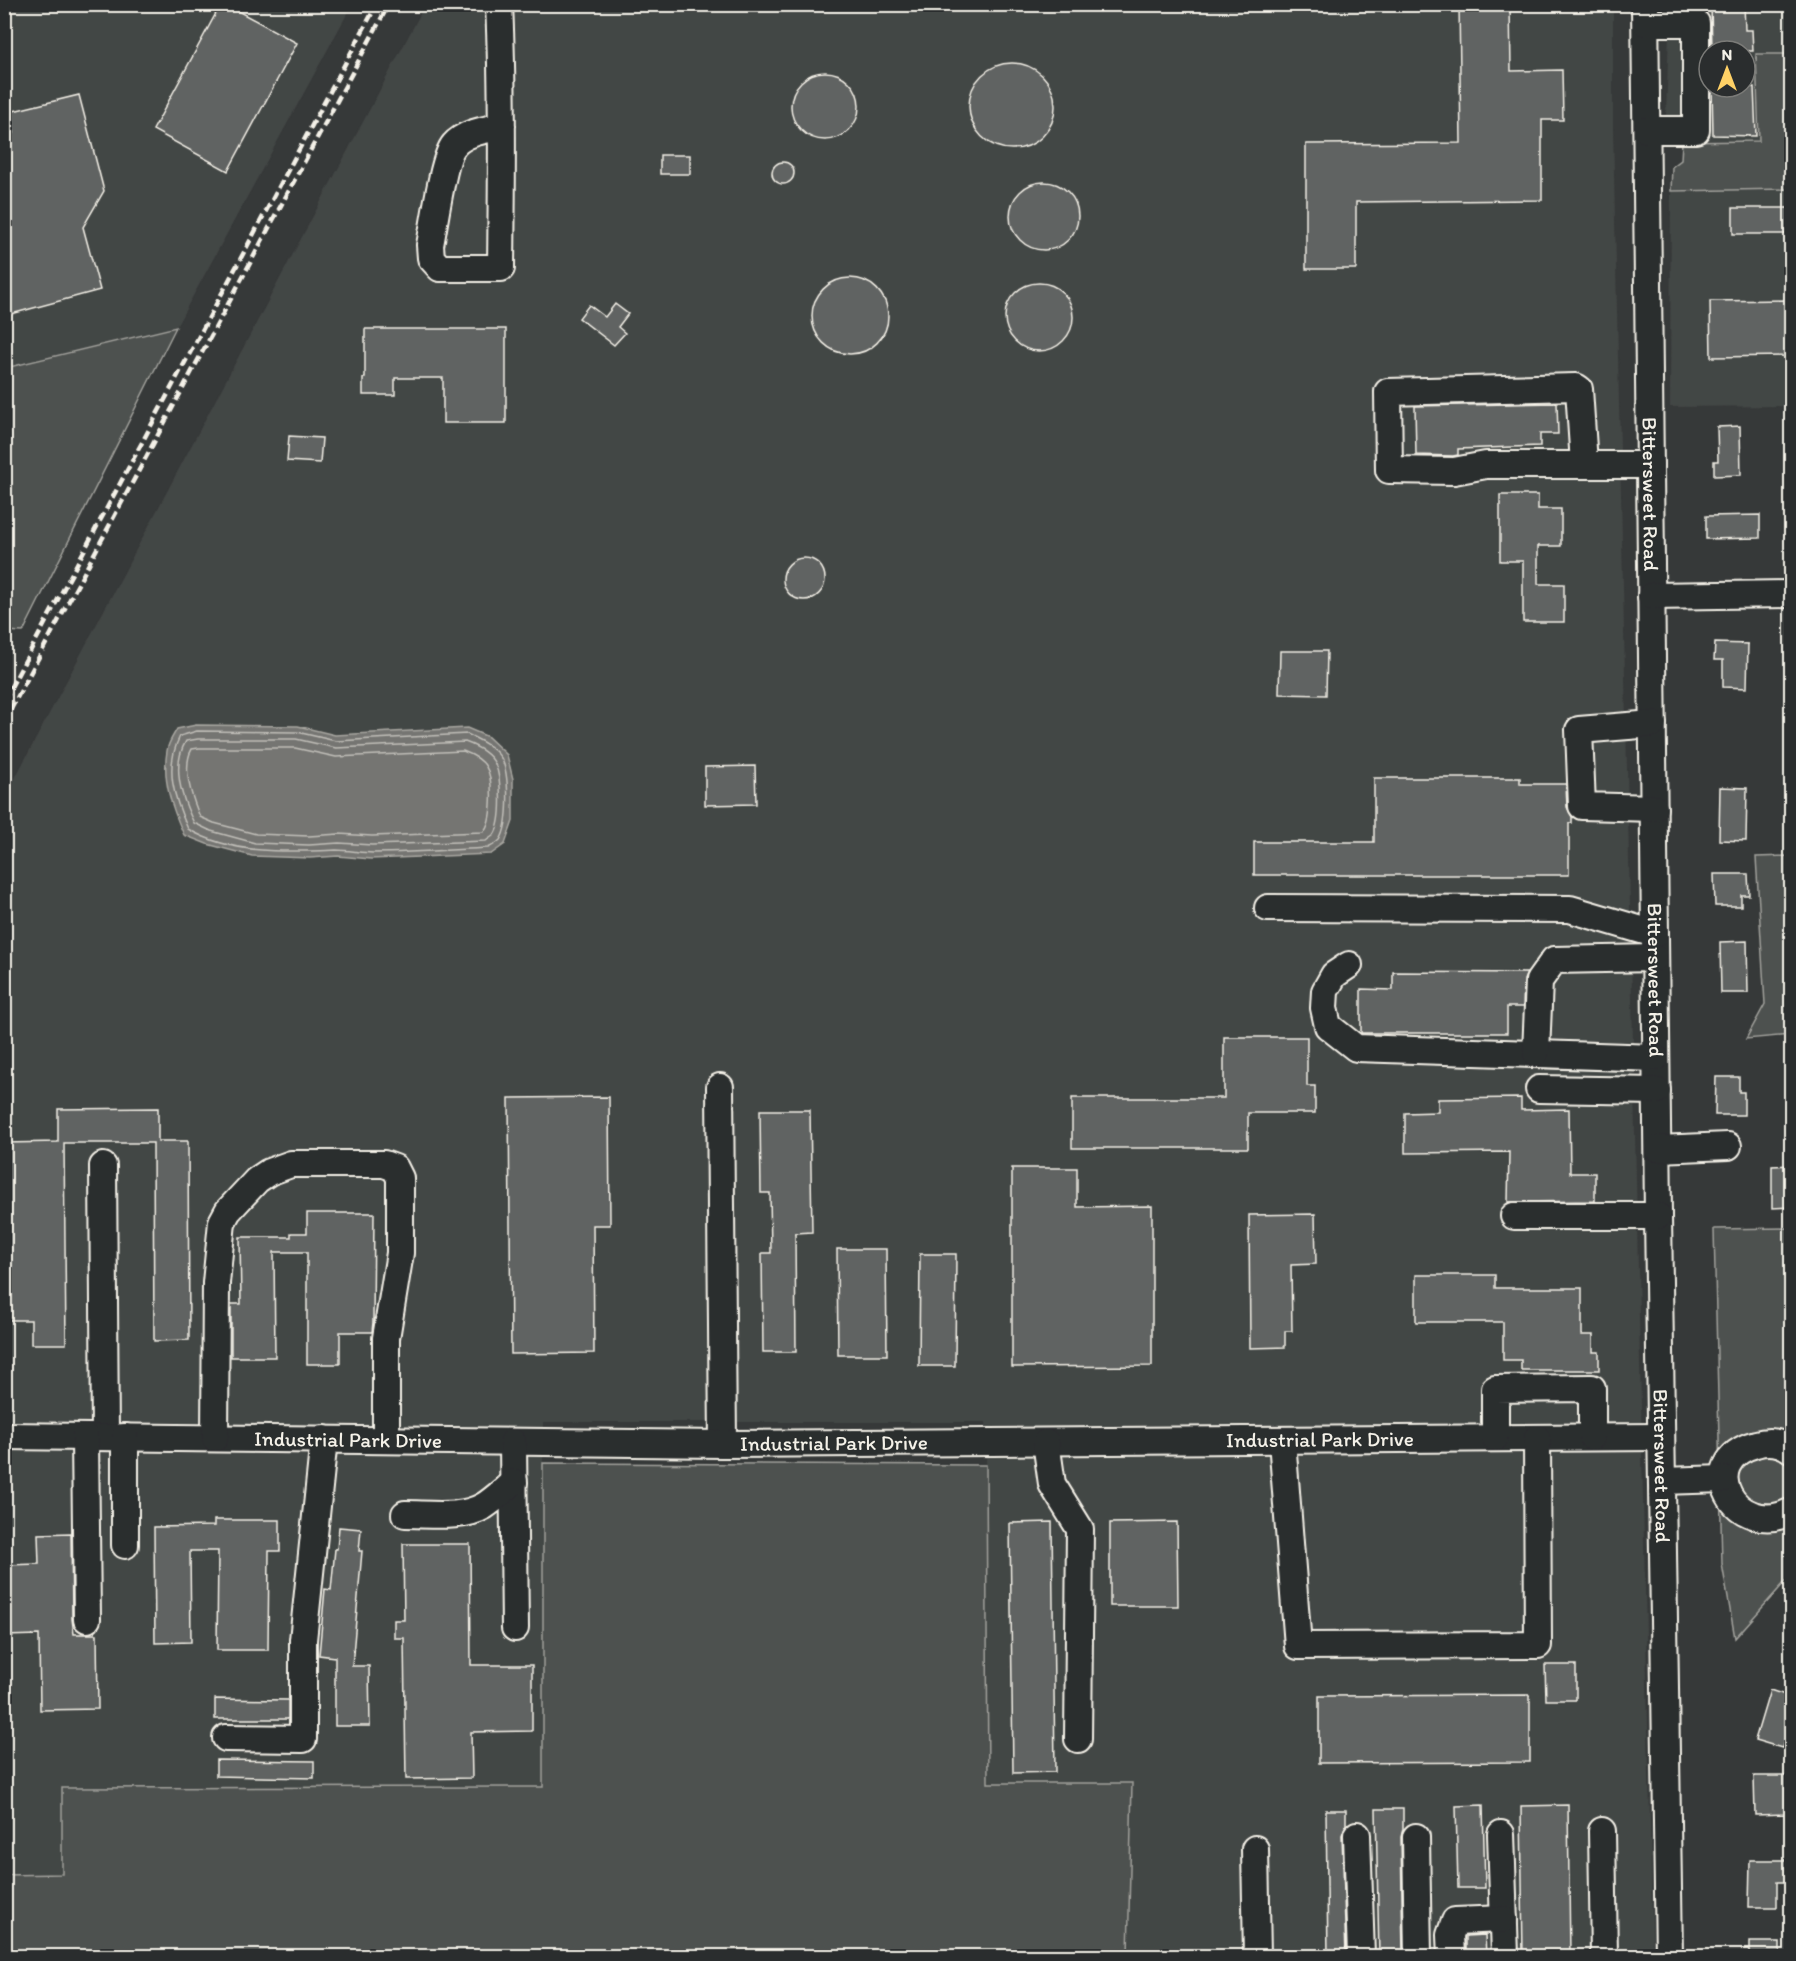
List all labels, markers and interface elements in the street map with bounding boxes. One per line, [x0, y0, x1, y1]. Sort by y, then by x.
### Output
north arrow [1697, 39, 1757, 99]
text: N [1722, 45, 1732, 64]
street label: Bittersweet Road [1637, 417, 1664, 571]
street label: Bittersweet Road [1643, 903, 1669, 1057]
street label: Bittersweet Road [1649, 1389, 1676, 1543]
street label: Industrial Park Drive [254, 1426, 442, 1453]
street label: Industrial Park Drive [1226, 1426, 1414, 1452]
street label: Industrial Park Drive [740, 1429, 928, 1456]

